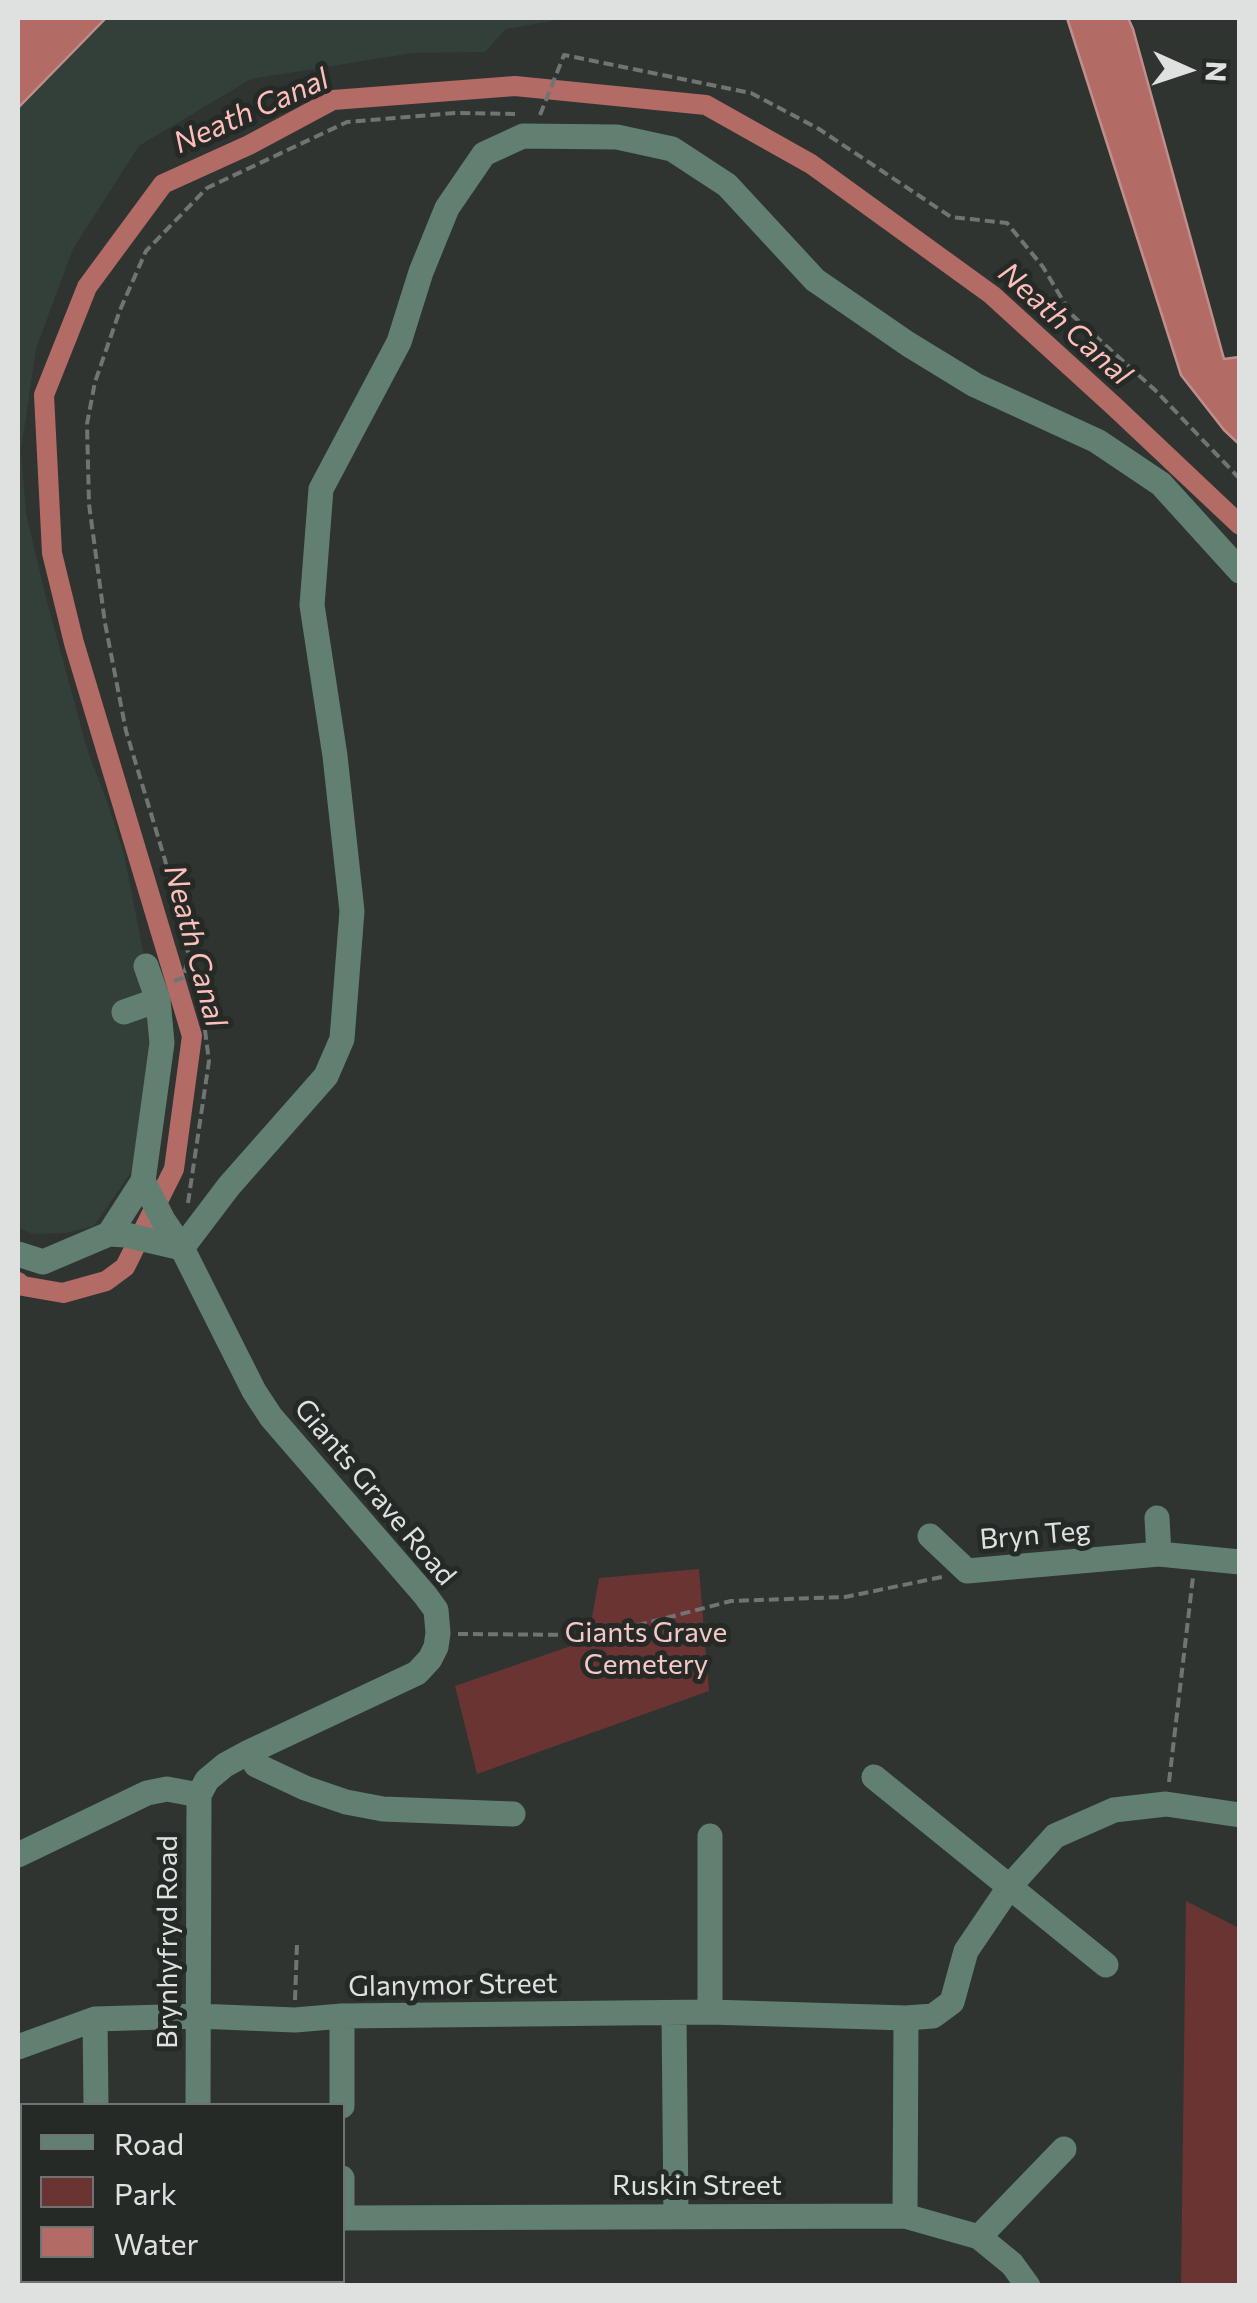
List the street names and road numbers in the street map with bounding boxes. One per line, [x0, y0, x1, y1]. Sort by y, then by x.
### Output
street label: Giants Grave Road [287, 1392, 463, 1592]
street label: Bryn Teg [978, 1513, 1092, 1557]
street label: Brynhyfryd Road [151, 1835, 185, 2049]
street label: Glanymor Street [348, 1966, 558, 2004]
street label: Ruskin Street [612, 2169, 782, 2203]

